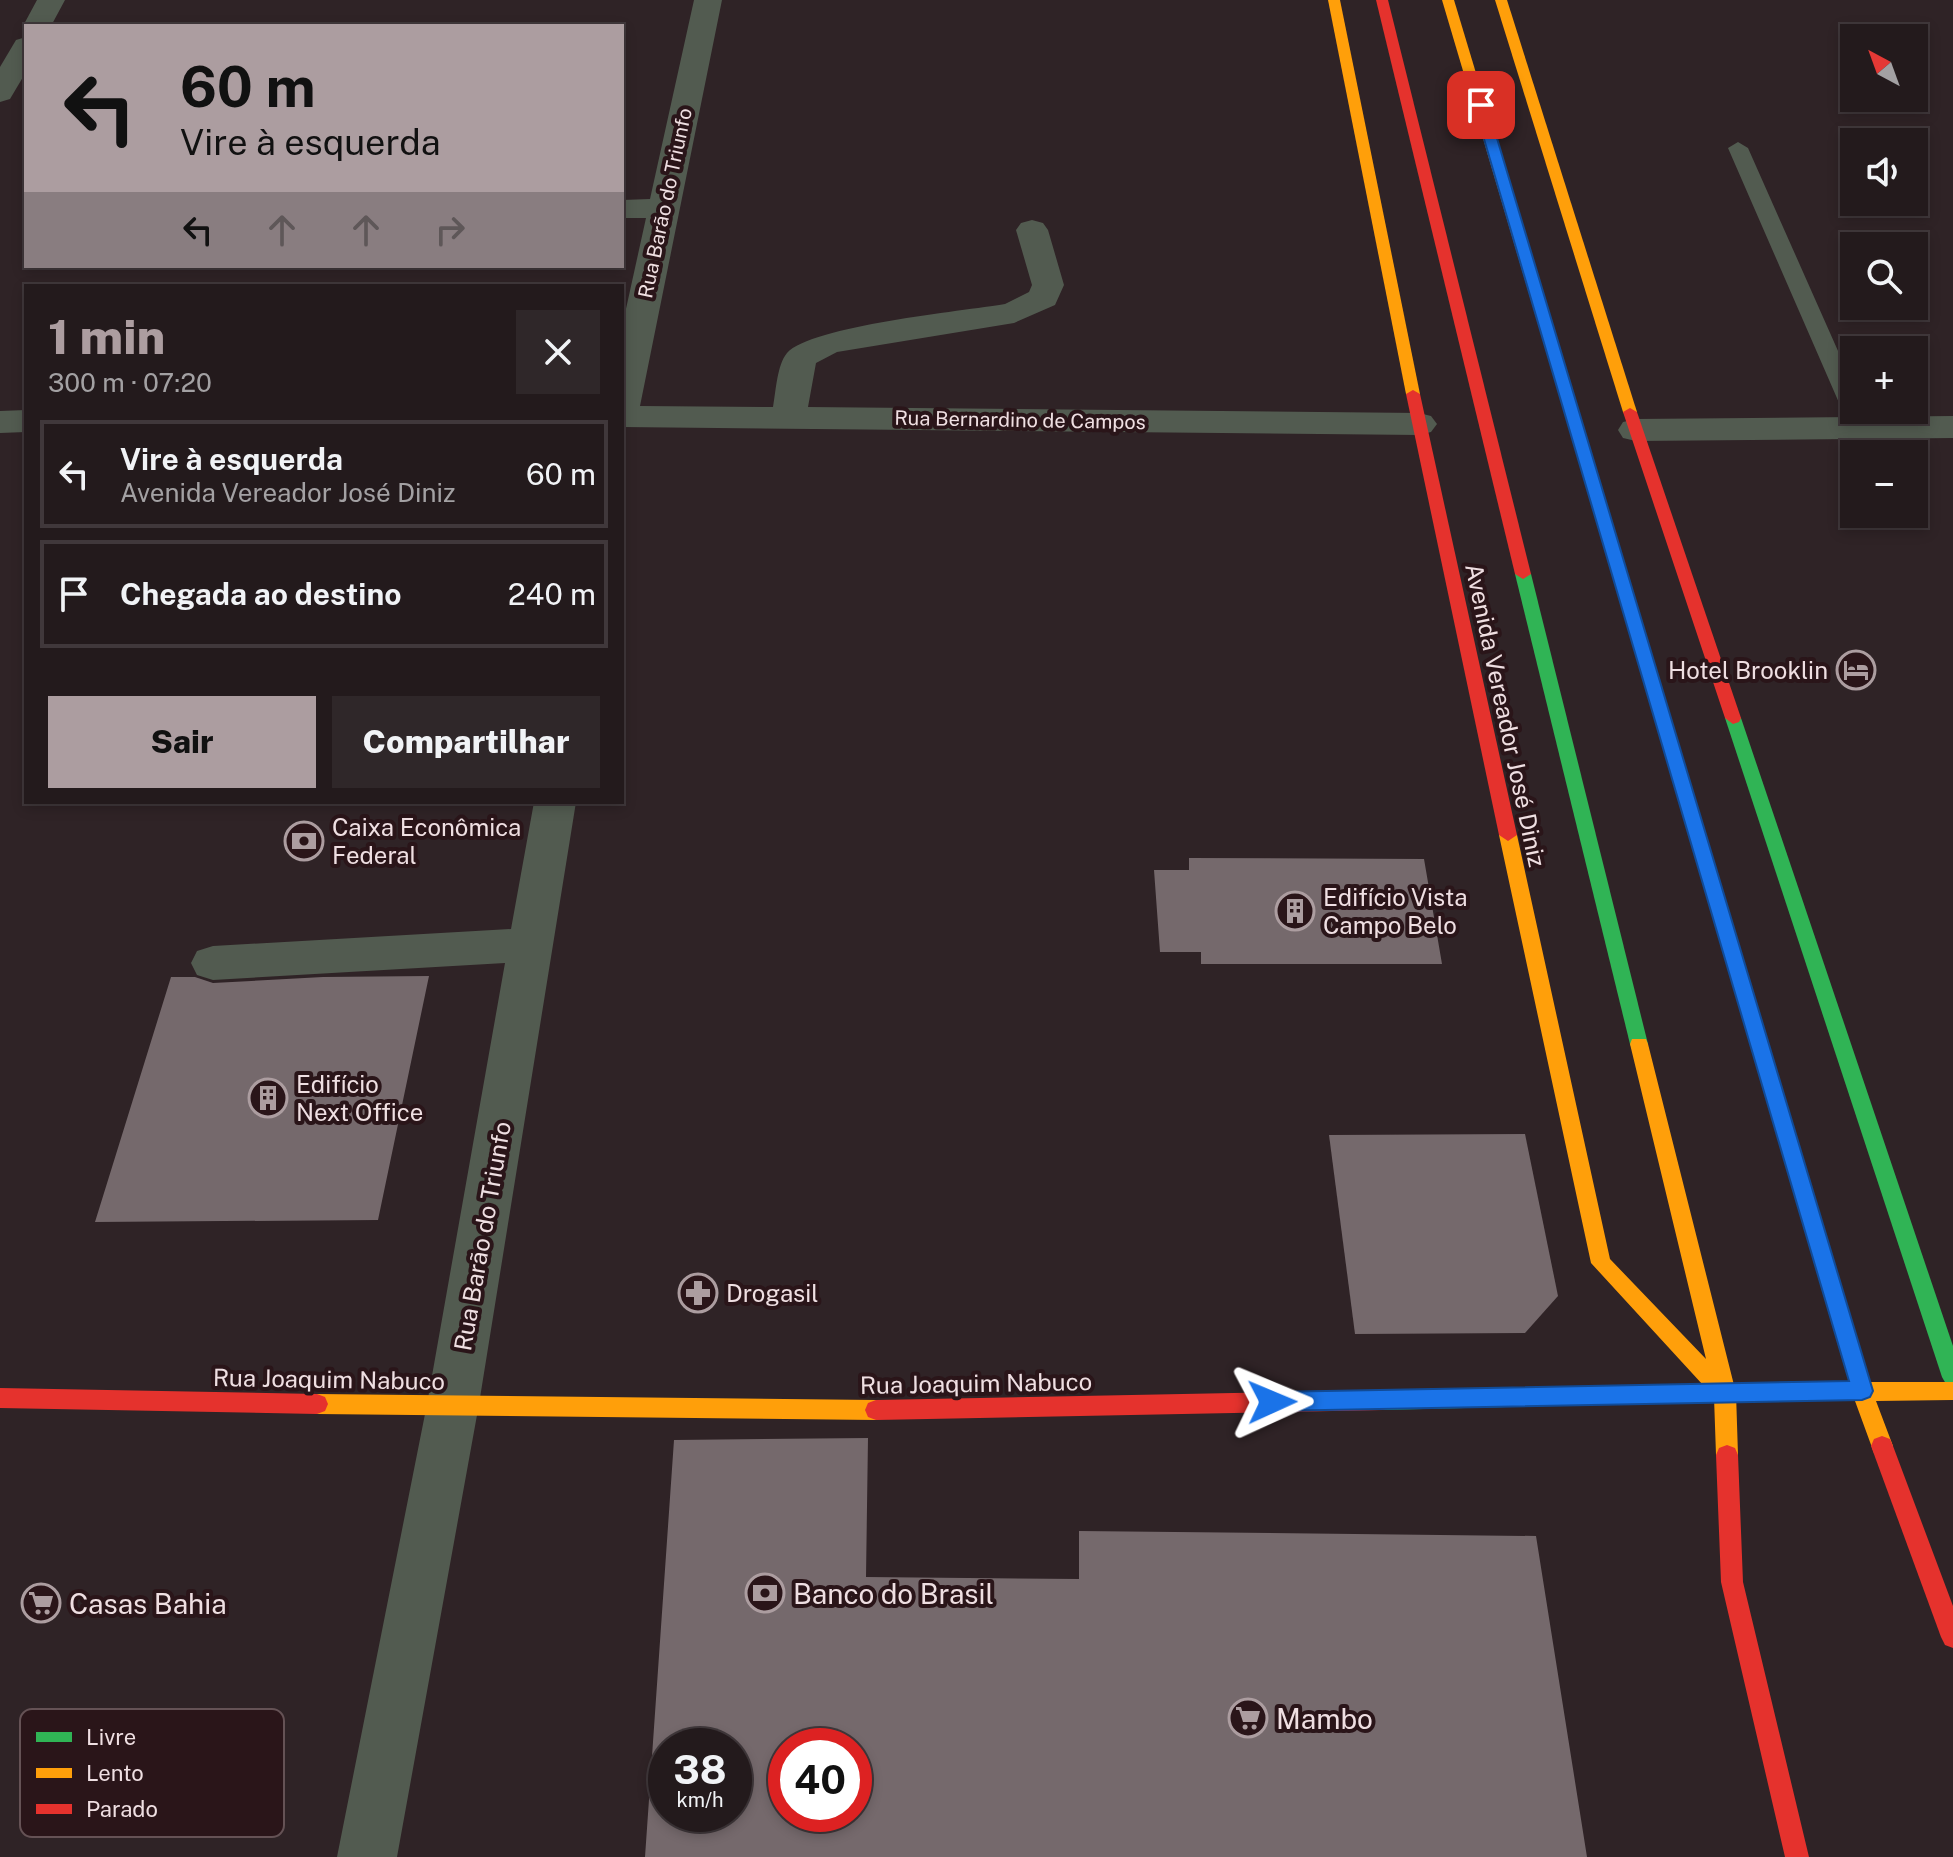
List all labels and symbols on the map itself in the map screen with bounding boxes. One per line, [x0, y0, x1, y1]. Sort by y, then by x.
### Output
north arrow [1840, 24, 1928, 112]
pin [1447, 71, 1515, 139]
street label: Rua Barão do Triunfo [633, 106, 697, 300]
street label: Rua Bernardino de Campos [894, 406, 1146, 434]
street label: Avenida Vereador José Diniz [1460, 561, 1552, 869]
hotel icon: Hotel Brooklin [1835, 649, 1877, 691]
place label: Hotel Brooklin [1668, 656, 1828, 684]
place label: Caixa Econômica Federal [332, 813, 521, 869]
bank icon: Caixa Econômica Federal [283, 820, 325, 862]
place label: Edifício Vista Campo Belo [1323, 883, 1467, 939]
building icon: Edifício Vista Campo Belo [1274, 890, 1316, 932]
place label: Edifício Next Office [296, 1070, 423, 1126]
building icon: Edifício Next Office [247, 1077, 289, 1119]
street label: Rua Barão do Triunfo [448, 1119, 516, 1353]
pharmacy icon: Drogasil [677, 1272, 719, 1314]
place label: Drogasil [726, 1279, 819, 1307]
position arrow [1230, 1360, 1314, 1444]
street label: Rua Joaquim Nabuco [213, 1363, 445, 1395]
street label: Rua Joaquim Nabuco [860, 1367, 1092, 1399]
bank icon: Banco do Brasil [744, 1572, 786, 1614]
place label: Banco do Brasil [793, 1577, 994, 1610]
supermarket icon: Casas Bahia [20, 1582, 62, 1624]
place label: Casas Bahia [69, 1587, 227, 1620]
supermarket icon: Mambo [1227, 1697, 1269, 1739]
place label: Mambo [1276, 1702, 1373, 1735]
legend [20, 1709, 284, 1837]
text: Livre [86, 1724, 136, 1750]
speed limit sign: 40 [768, 1728, 872, 1832]
text: Lento [86, 1760, 144, 1786]
text: Parado [86, 1796, 158, 1822]

